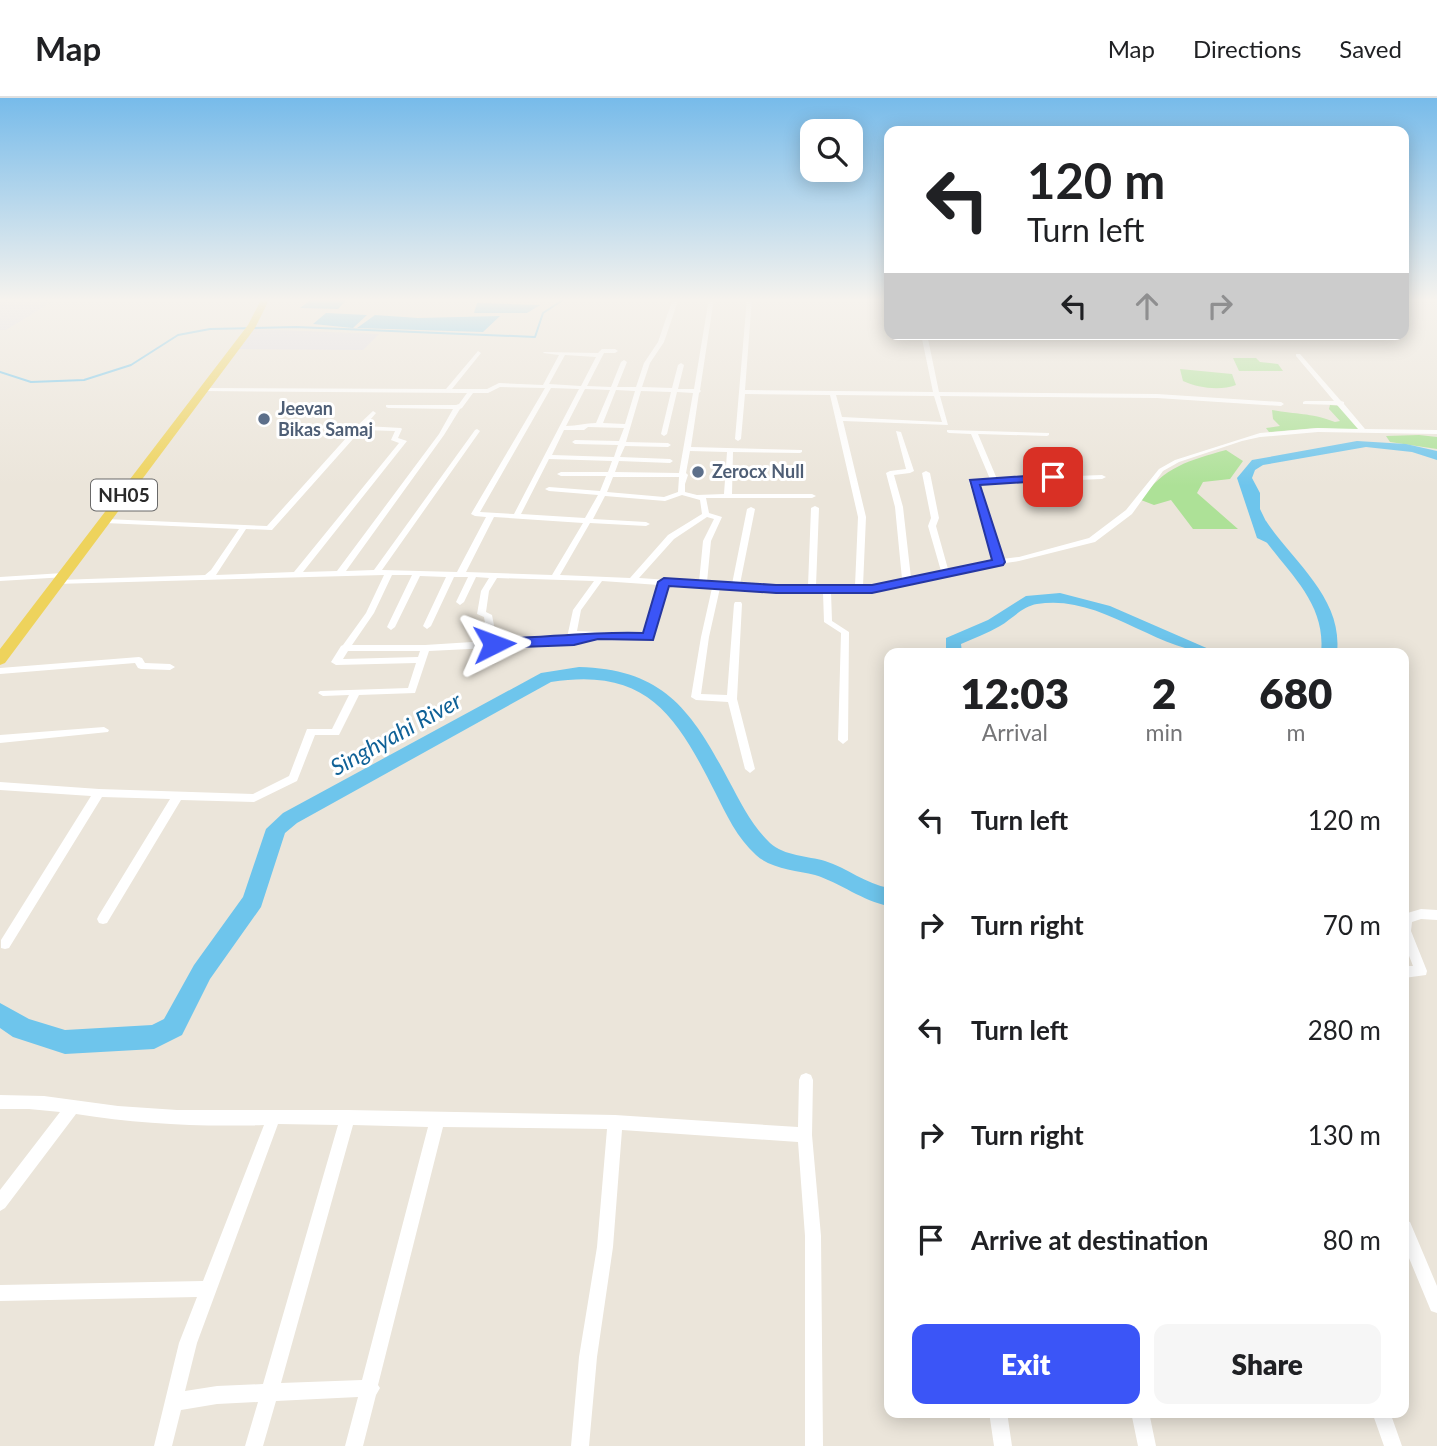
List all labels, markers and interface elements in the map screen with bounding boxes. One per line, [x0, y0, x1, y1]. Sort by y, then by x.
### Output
text: Map [35, 28, 101, 68]
text: Map [1108, 34, 1155, 63]
text: Directions [1193, 34, 1301, 63]
text: Saved [1339, 34, 1402, 63]
map controls [800, 119, 863, 182]
button: search [800, 119, 863, 182]
text: 120 m [1027, 151, 1165, 209]
icon: left [912, 154, 1003, 245]
text: Turn left [1027, 210, 1144, 249]
icon: left [1055, 287, 1093, 325]
icon: ahead [1128, 287, 1166, 325]
icon: right [1201, 287, 1239, 325]
place label: Jeevan Bikas Samaj [278, 397, 373, 440]
marker: Jeevan Bikas Samaj [256, 411, 272, 427]
pin [1023, 447, 1083, 507]
icon: arrive [1034, 458, 1072, 496]
place label: Zerocx Null [712, 460, 804, 482]
marker: Zerocx Null [690, 464, 706, 480]
road number: NH05 [91, 480, 157, 510]
position arrow [457, 607, 531, 681]
text: 12:03 [961, 668, 1069, 718]
text: 2 [1152, 668, 1176, 718]
text: 680 [1259, 668, 1332, 718]
water label: Singhyahi River [325, 685, 467, 781]
text: Arrival [982, 718, 1048, 746]
text: min [1146, 718, 1183, 746]
text: m [1286, 718, 1305, 746]
icon: left [912, 801, 950, 839]
text: Turn left [971, 804, 1068, 836]
text: 120 m [1308, 804, 1381, 836]
icon: right [912, 906, 950, 944]
text: Turn right [971, 909, 1084, 941]
text: 70 m [1323, 909, 1381, 941]
icon: left [912, 1011, 950, 1049]
text: Turn left [971, 1014, 1068, 1046]
text: 280 m [1308, 1014, 1381, 1046]
icon: right [912, 1116, 950, 1154]
text: Turn right [971, 1119, 1084, 1151]
text: 130 m [1308, 1119, 1381, 1151]
icon: arrive [912, 1221, 950, 1259]
text: Arrive at destination [971, 1224, 1208, 1256]
text: 80 m [1323, 1224, 1381, 1256]
button: Exit [912, 1324, 1140, 1404]
button: Share [1154, 1324, 1381, 1404]

